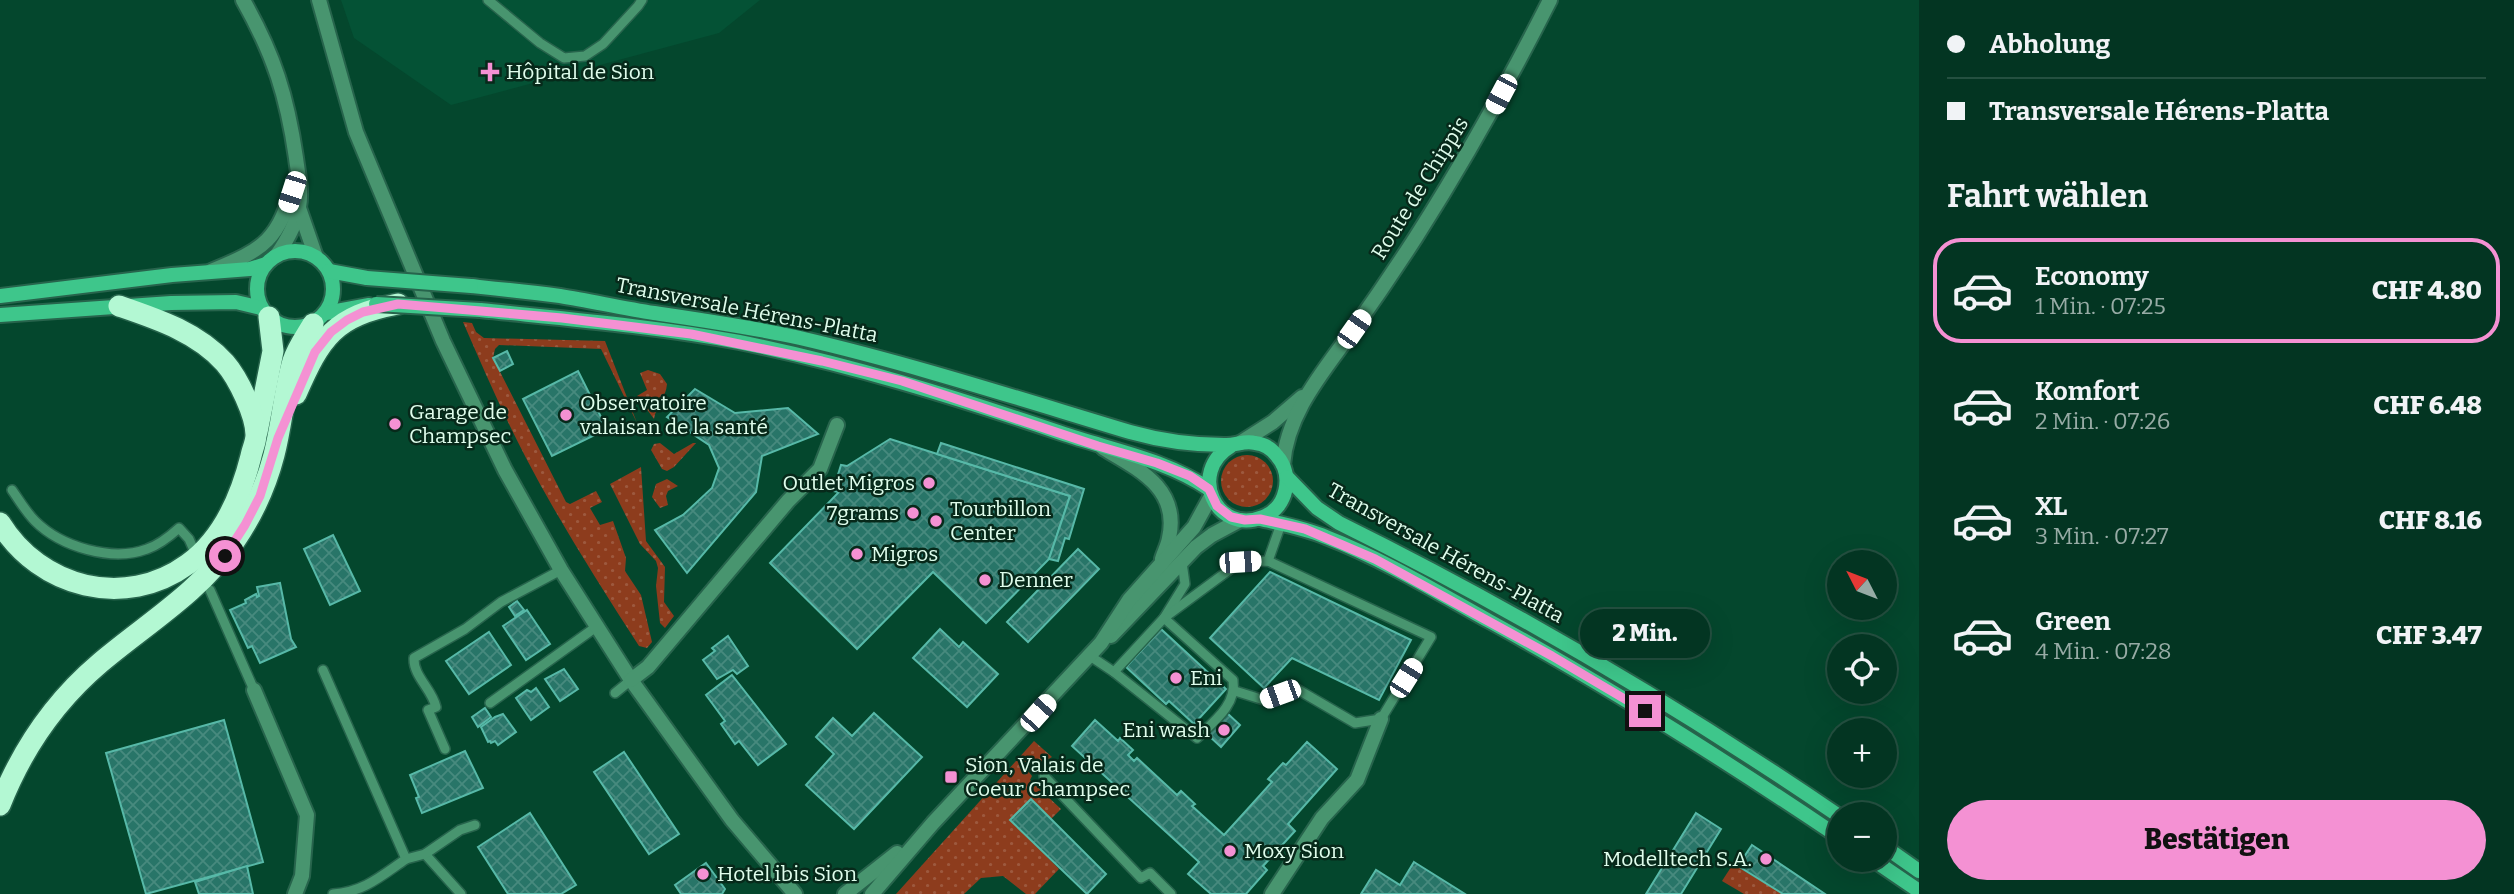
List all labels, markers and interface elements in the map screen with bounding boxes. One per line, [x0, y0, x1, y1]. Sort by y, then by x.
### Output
text: Abholung [1989, 29, 2110, 60]
place label: Hôpital de Sion [506, 59, 654, 85]
marker: Hôpital de Sion [480, 62, 500, 82]
car [1482, 71, 1521, 117]
text: Transversale Hérens-Platta [1989, 96, 2329, 127]
street label: Route de Chippis [1366, 112, 1474, 264]
car [276, 169, 309, 215]
text: Fahrt wählen [1947, 177, 2148, 215]
icon: car [1951, 259, 2014, 322]
text: Economy [2035, 261, 2149, 292]
street label: Transversale Hérens-Platta [614, 272, 881, 348]
text: CHF 4.80 [2372, 275, 2482, 306]
text: 1 Min. · 07:25 [2035, 292, 2166, 320]
car [1334, 306, 1375, 352]
icon: car [1951, 374, 2014, 437]
text: Komfort [2035, 376, 2140, 407]
place label: Observatoire valaisan de la santé [579, 390, 768, 440]
text: CHF 6.48 [2373, 390, 2482, 421]
place label: Garage de Champsec [409, 399, 512, 449]
marker: Observatoire valaisan de la santé [558, 407, 574, 423]
text: 2 Min. · 07:26 [2035, 407, 2170, 435]
marker: Garage de Champsec [387, 416, 403, 432]
place label: Outlet Migros [782, 470, 915, 496]
marker: Outlet Migros [921, 475, 937, 491]
street label: Transversale Hérens-Platta [1323, 477, 1569, 629]
icon: car [1951, 489, 2014, 552]
text: XL [2035, 491, 2067, 522]
place label: Tourbillon Center [950, 496, 1051, 546]
place label: 7grams [827, 500, 899, 526]
marker: 7grams [905, 505, 921, 521]
text: CHF 8.16 [2379, 505, 2482, 536]
marker: Tourbillon Center [928, 513, 944, 529]
text: 3 Min. · 07:27 [2035, 522, 2169, 550]
route start [209, 540, 241, 572]
place label: Migros [871, 541, 938, 567]
marker: Migros [849, 546, 865, 562]
car [1219, 550, 1262, 574]
north arrow [1827, 550, 1897, 620]
map controls [1827, 550, 1897, 872]
place label: Denner [999, 567, 1073, 593]
marker: Denner [977, 572, 993, 588]
icon: car [1951, 604, 2014, 667]
text: Green [2035, 606, 2111, 637]
callout: 2 Min. [1580, 610, 1710, 658]
text: 2 Min. [1612, 619, 1678, 647]
text: CHF 3.47 [2376, 620, 2482, 651]
button: locate [1827, 634, 1897, 704]
text: 4 Min. · 07:28 [2035, 637, 2171, 665]
car [1386, 655, 1427, 701]
place label: Eni [1190, 665, 1222, 691]
marker: Eni [1168, 670, 1184, 686]
car [1257, 677, 1304, 711]
car [1017, 690, 1060, 736]
route end [1629, 695, 1661, 727]
place label: Eni wash [1122, 717, 1210, 743]
button: + [1827, 718, 1897, 788]
marker: Eni wash [1216, 722, 1232, 738]
place label: Sion, Valais de Coeur Champsec [965, 752, 1131, 802]
marker: Sion, Valais de Coeur Champsec [943, 769, 959, 785]
button: Bestätigen [1947, 800, 2486, 880]
button: − [1827, 802, 1897, 872]
place label: Moxy Sion [1244, 838, 1344, 864]
marker: Moxy Sion [1222, 843, 1238, 859]
place label: Modelltech S.A. [1603, 846, 1752, 872]
marker: Modelltech S.A. [1758, 851, 1774, 867]
place label: Hotel ibis Sion [717, 861, 857, 887]
marker: Hotel ibis Sion [695, 866, 711, 882]

